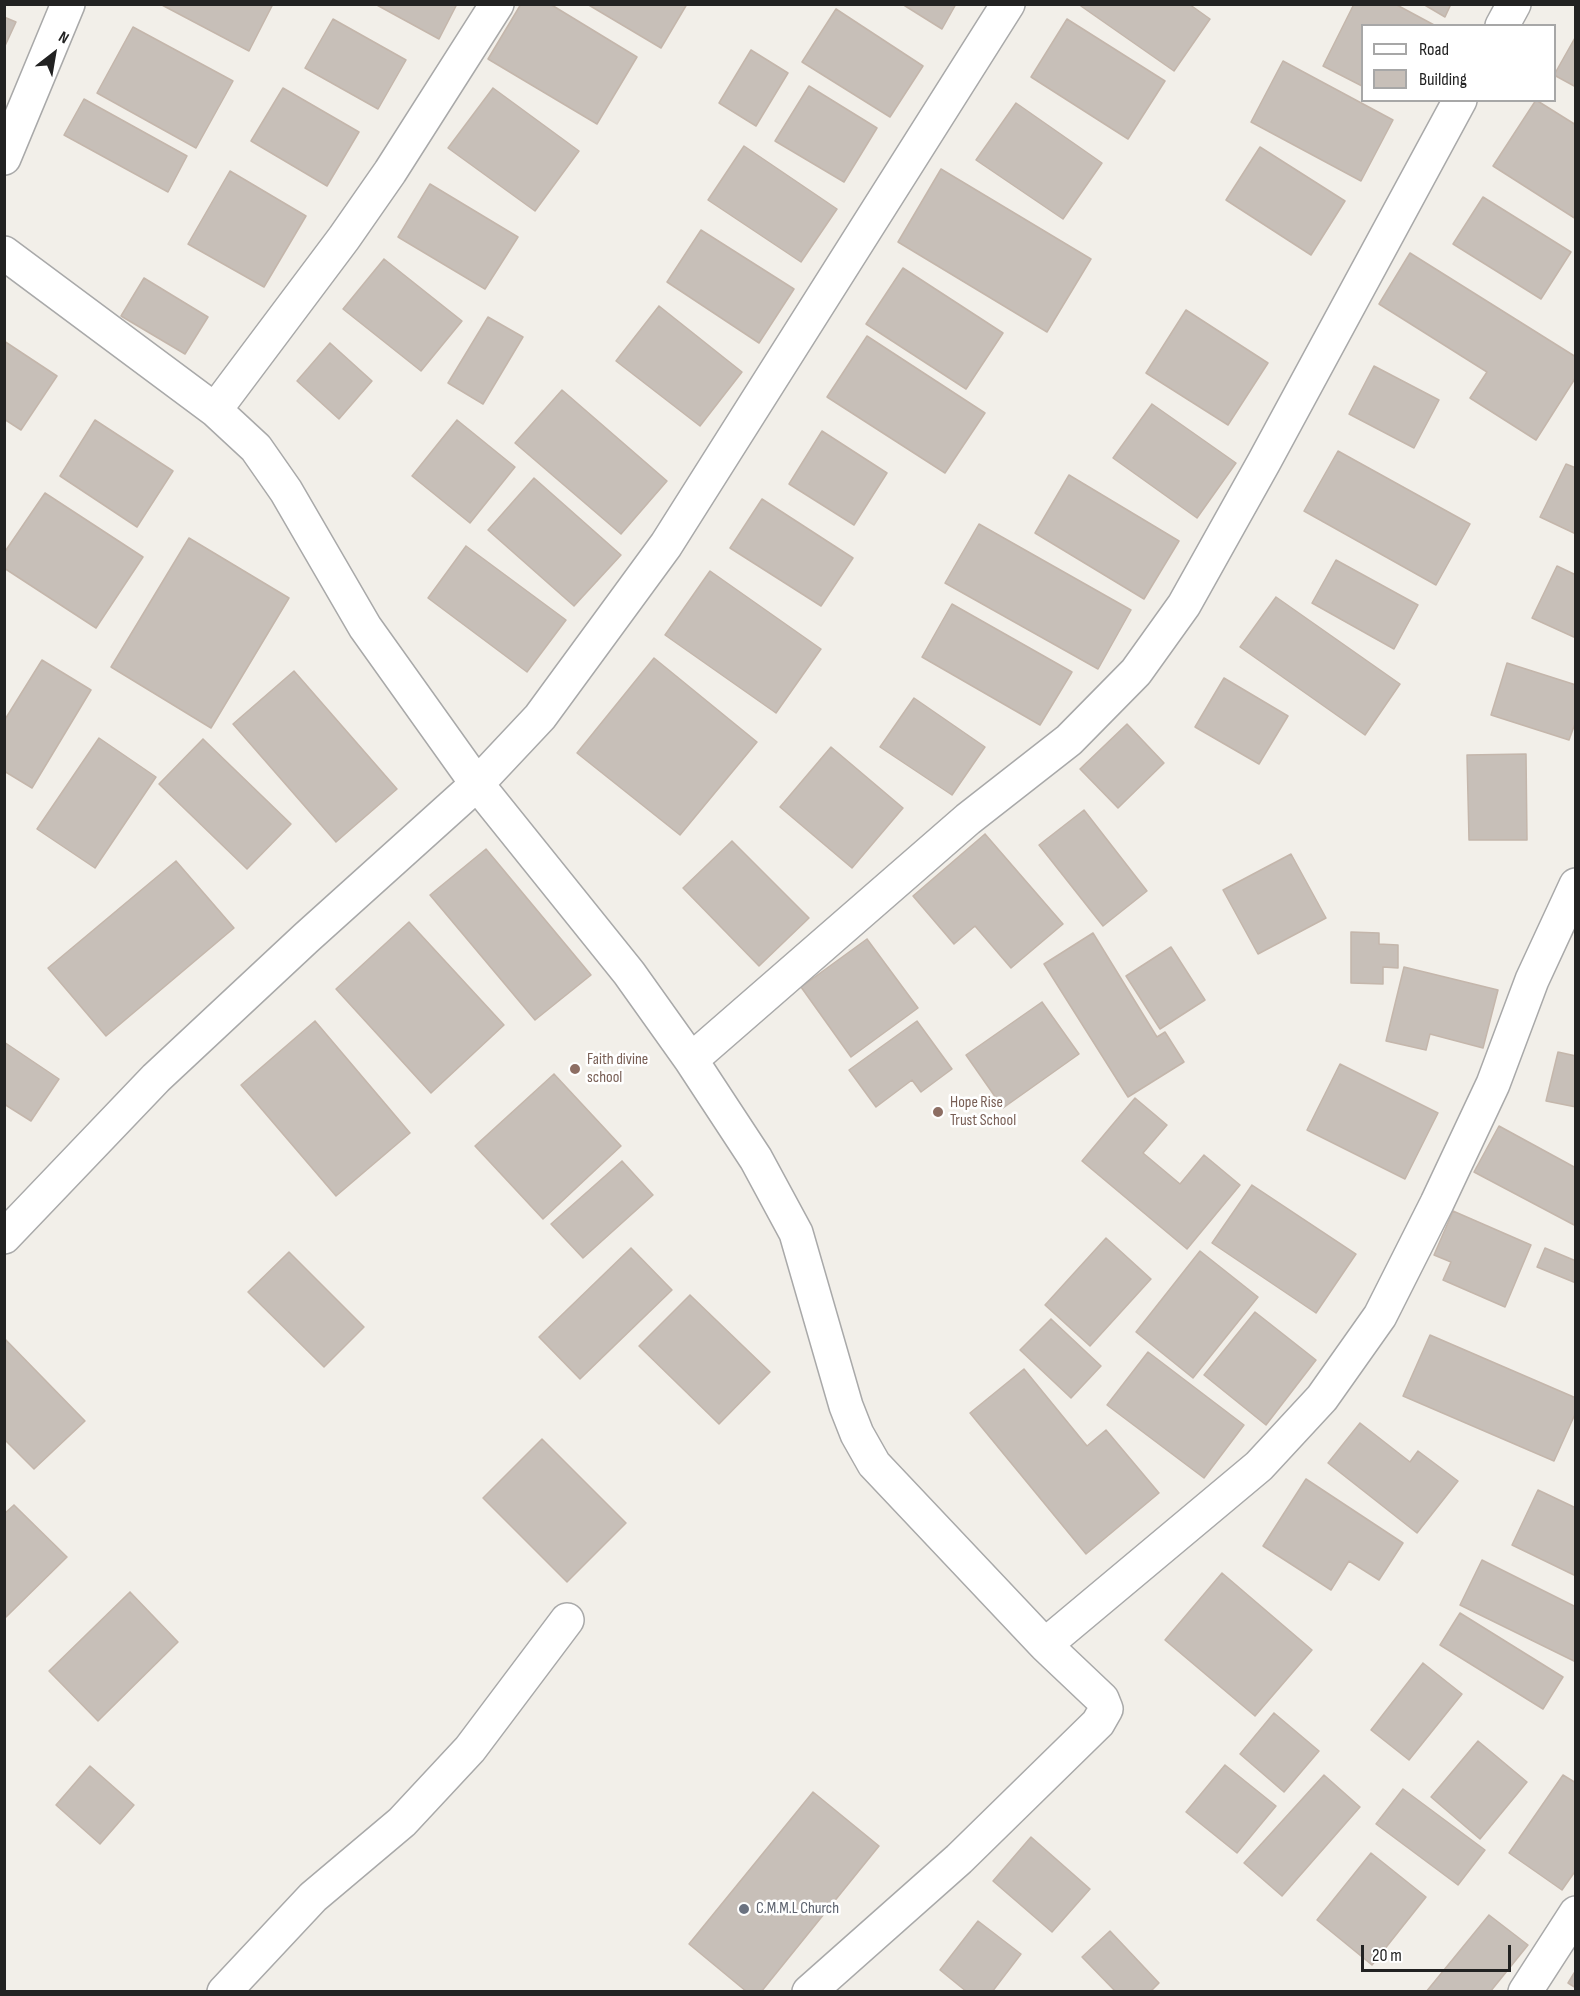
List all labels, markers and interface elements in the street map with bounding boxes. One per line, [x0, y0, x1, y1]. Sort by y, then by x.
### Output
north arrow [24, 24, 84, 84]
legend [1361, 24, 1556, 102]
text: N [55, 28, 72, 48]
text: Road [1419, 39, 1449, 60]
text: Building [1419, 69, 1467, 90]
place label: Faith divine school [587, 1050, 648, 1088]
marker: Faith divine school [568, 1062, 582, 1076]
place label: Hope Rise Trust School [950, 1093, 1016, 1131]
marker: Hope Rise Trust School [931, 1105, 945, 1119]
place label: C.M.M.L Church [756, 1899, 839, 1919]
marker: C.M.M.L Church [737, 1902, 751, 1916]
scale bar [1364, 1933, 1514, 1971]
text: 20 m [1372, 1945, 1402, 1966]

